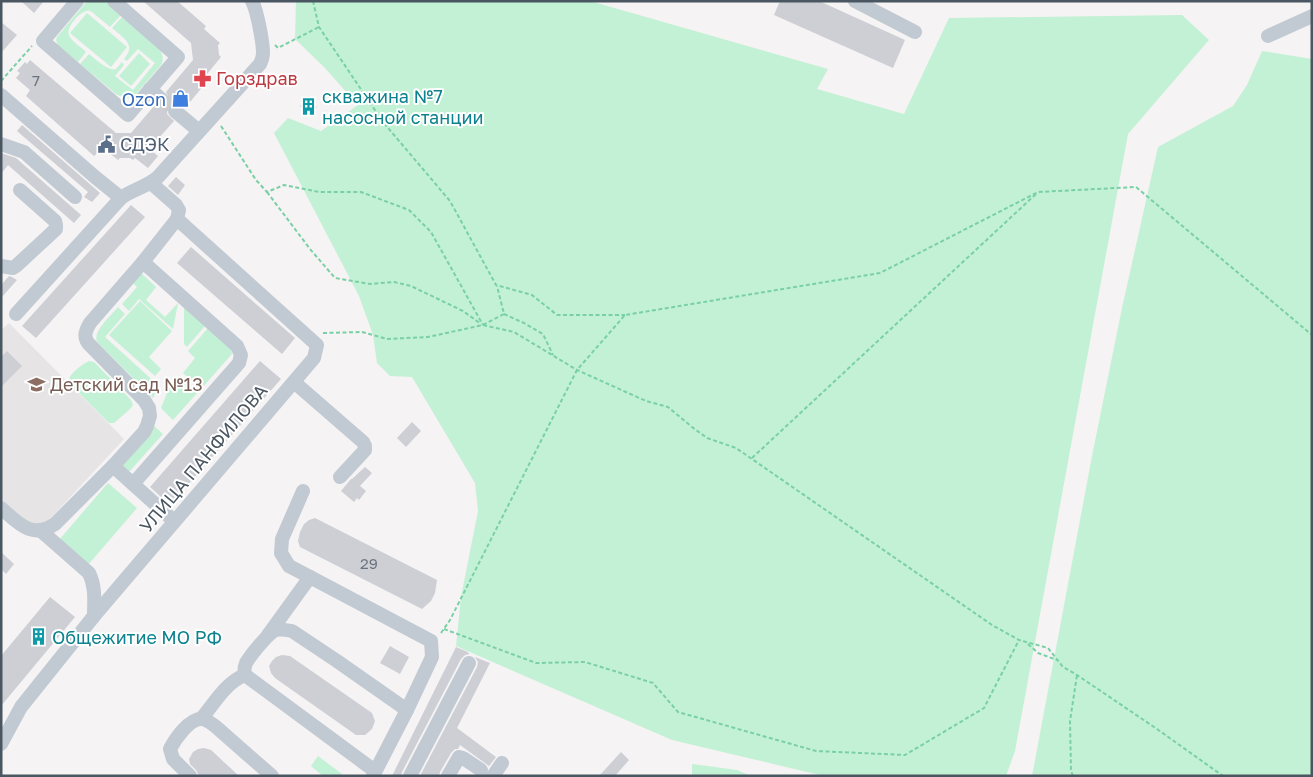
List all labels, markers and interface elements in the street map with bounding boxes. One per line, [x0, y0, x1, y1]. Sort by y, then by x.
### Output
place label: Горздрав [216, 67, 298, 89]
pharmacy icon: Горздрав [192, 68, 212, 88]
house number: 7 [32, 71, 40, 89]
place label: скважина №7 насосной станции [322, 85, 483, 128]
place label: Ozon [122, 88, 166, 110]
shop icon: Ozon [170, 89, 190, 109]
building icon: скважина №7 насосной станции [298, 96, 318, 116]
place label: СДЭК [120, 133, 170, 155]
public building icon: СДЭК [96, 134, 116, 154]
place label: Детский сад №13 [50, 373, 203, 395]
school or university icon: Детский сад №13 [26, 374, 46, 394]
street label: УЛИЦА ПАНФИЛОВА [135, 379, 271, 537]
house number: 29 [360, 554, 378, 572]
place label: Общежитие МО РФ [52, 626, 222, 648]
building icon: Общежитие МО РФ [28, 627, 48, 647]

